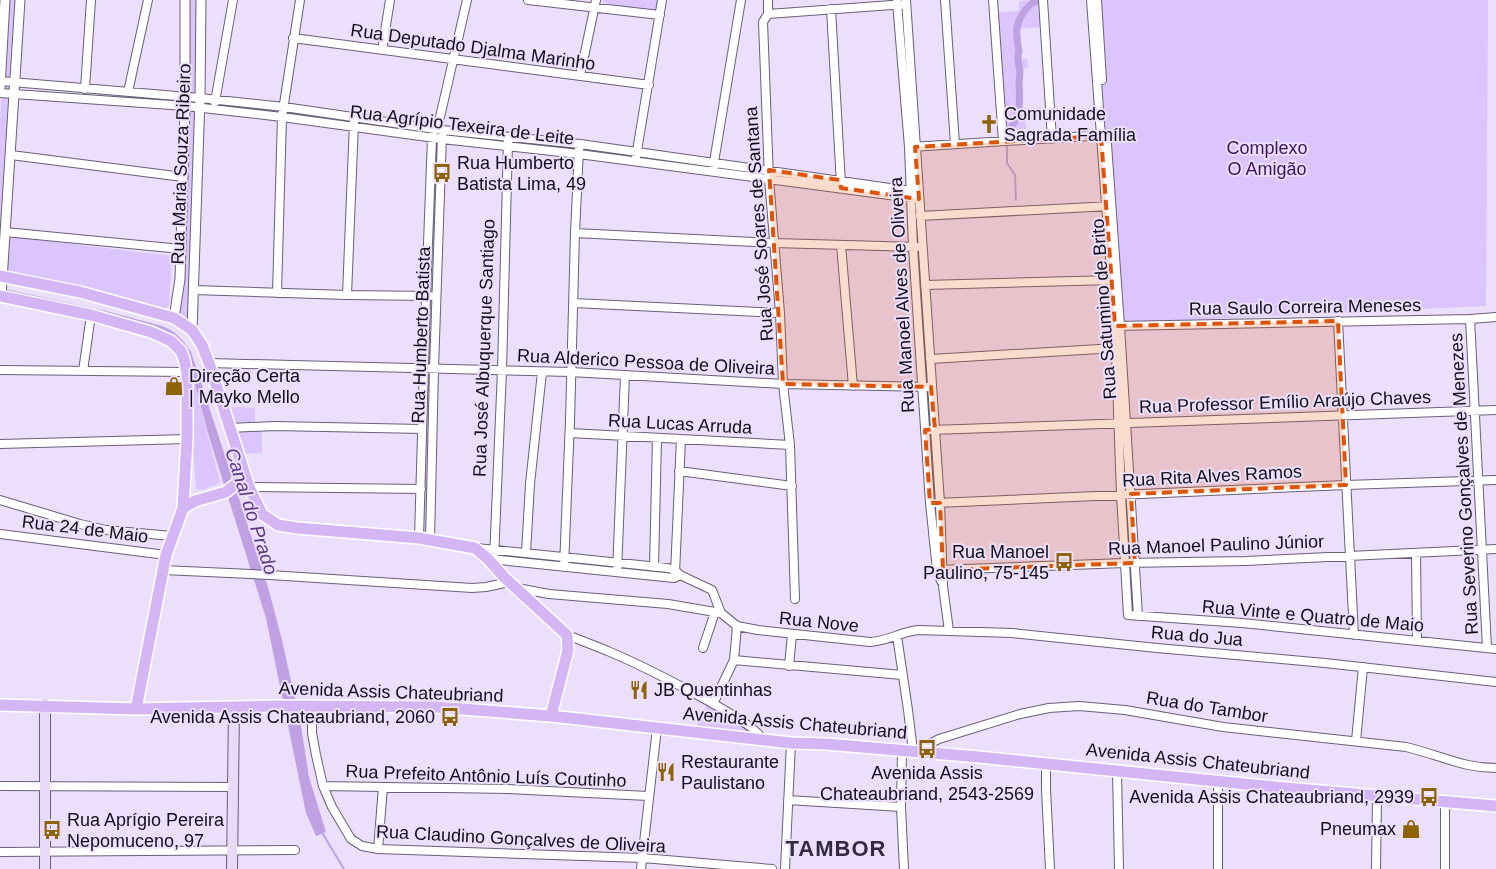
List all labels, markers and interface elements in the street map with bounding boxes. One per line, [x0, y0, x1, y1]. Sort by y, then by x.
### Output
street label: Rua Deputado Djalma Marinho [349, 20, 597, 74]
street label: Rua Maria Souza Ribeiro [167, 63, 195, 265]
street label: Rua Agrípio Texeira de Leite [349, 101, 575, 149]
place label: Comunidade Sagrada Família [1004, 104, 1137, 145]
street label: Rua José Soares de Santana [741, 105, 777, 342]
church icon: Comunidade Sagrada Família [978, 113, 1000, 135]
park label: Complexo O Amigão [1226, 138, 1308, 179]
place label: Rua Humberto Batista Lima, 49 [457, 153, 586, 194]
bus stop icon: Rua Humberto Batista Lima, 49 [431, 162, 453, 184]
street label: Rua Manoel Alves de Oliveira [886, 176, 918, 413]
street label: Rua Satumino de Brito [1088, 218, 1120, 400]
street label: Rua José Albuquerque Santiago [470, 219, 498, 477]
street label: Rua Humberto Batista [408, 245, 434, 424]
street label: Rua Saulo Correira Meneses [1189, 295, 1421, 319]
street label: Rua Severino Gonçalves de Menezes [1446, 333, 1482, 635]
street label: Rua Alderico Pessoa de Oliveira [517, 345, 776, 379]
place label: Direção Certa | Mayko Mello [189, 366, 301, 407]
shop icon: Direção Certa | Mayko Mello [163, 375, 185, 397]
street label: Rua Professor Emílio Araújo Chaves [1139, 387, 1431, 417]
street label: Rua Lucas Arruda [608, 410, 753, 438]
water label: Canal do Prado [221, 445, 282, 577]
street label: Rua Rita Alves Ramos [1122, 461, 1302, 491]
street label: Rua 24 de Maio [21, 511, 149, 547]
street label: Rua Manoel Paulino Júnior [1108, 531, 1324, 559]
place label: Rua Manoel Paulino, 75-145 [923, 542, 1049, 583]
bus stop icon: Rua Manoel Paulino, 75-145 [1053, 551, 1075, 573]
street label: Rua Vinte e Quatro de Maio [1201, 596, 1425, 636]
street label: Rua Nove [778, 608, 860, 636]
street label: Rua do Jua [1150, 622, 1245, 650]
street label: Avenida Assis Chateubriand [278, 678, 504, 706]
restaurant icon: JB Quentinhas [628, 679, 650, 701]
place label: JB Quentinhas [654, 680, 772, 700]
street label: Rua do Tambor [1145, 688, 1269, 726]
street label: Avenida Assis Chateubriand [682, 703, 908, 743]
bus stop icon: Avenida Assis Chateaubriand, 2060 [439, 706, 461, 728]
place label: Avenida Assis Chateaubriand, 2060 [150, 707, 435, 727]
bus stop icon: Avenida Assis Chateaubriand, 2543-2569 [916, 738, 938, 760]
street label: Avenida Assis Chateubriand [1085, 739, 1311, 783]
place label: Restaurante Paulistano [681, 752, 779, 793]
street label: Rua Prefeito Antônio Luís Coutinho [345, 761, 627, 791]
restaurant icon: Restaurante Paulistano [655, 761, 677, 783]
place label: Avenida Assis Chateaubriand, 2543-2569 [820, 763, 1034, 804]
bus stop icon: Avenida Assis Chateaubriand, 2939 [1418, 786, 1440, 808]
place label: Avenida Assis Chateaubriand, 2939 [1129, 787, 1414, 807]
place label: Rua Aprígio Pereira Nepomuceno, 97 [67, 810, 225, 851]
shop icon: Pneumax [1400, 818, 1422, 840]
bus stop icon: Rua Aprígio Pereira Nepomuceno, 97 [41, 819, 63, 841]
place label: Pneumax [1320, 819, 1396, 839]
street label: Rua Claudino Gonçalves de Oliveira [376, 821, 667, 857]
district label: TAMBOR [786, 836, 886, 861]

